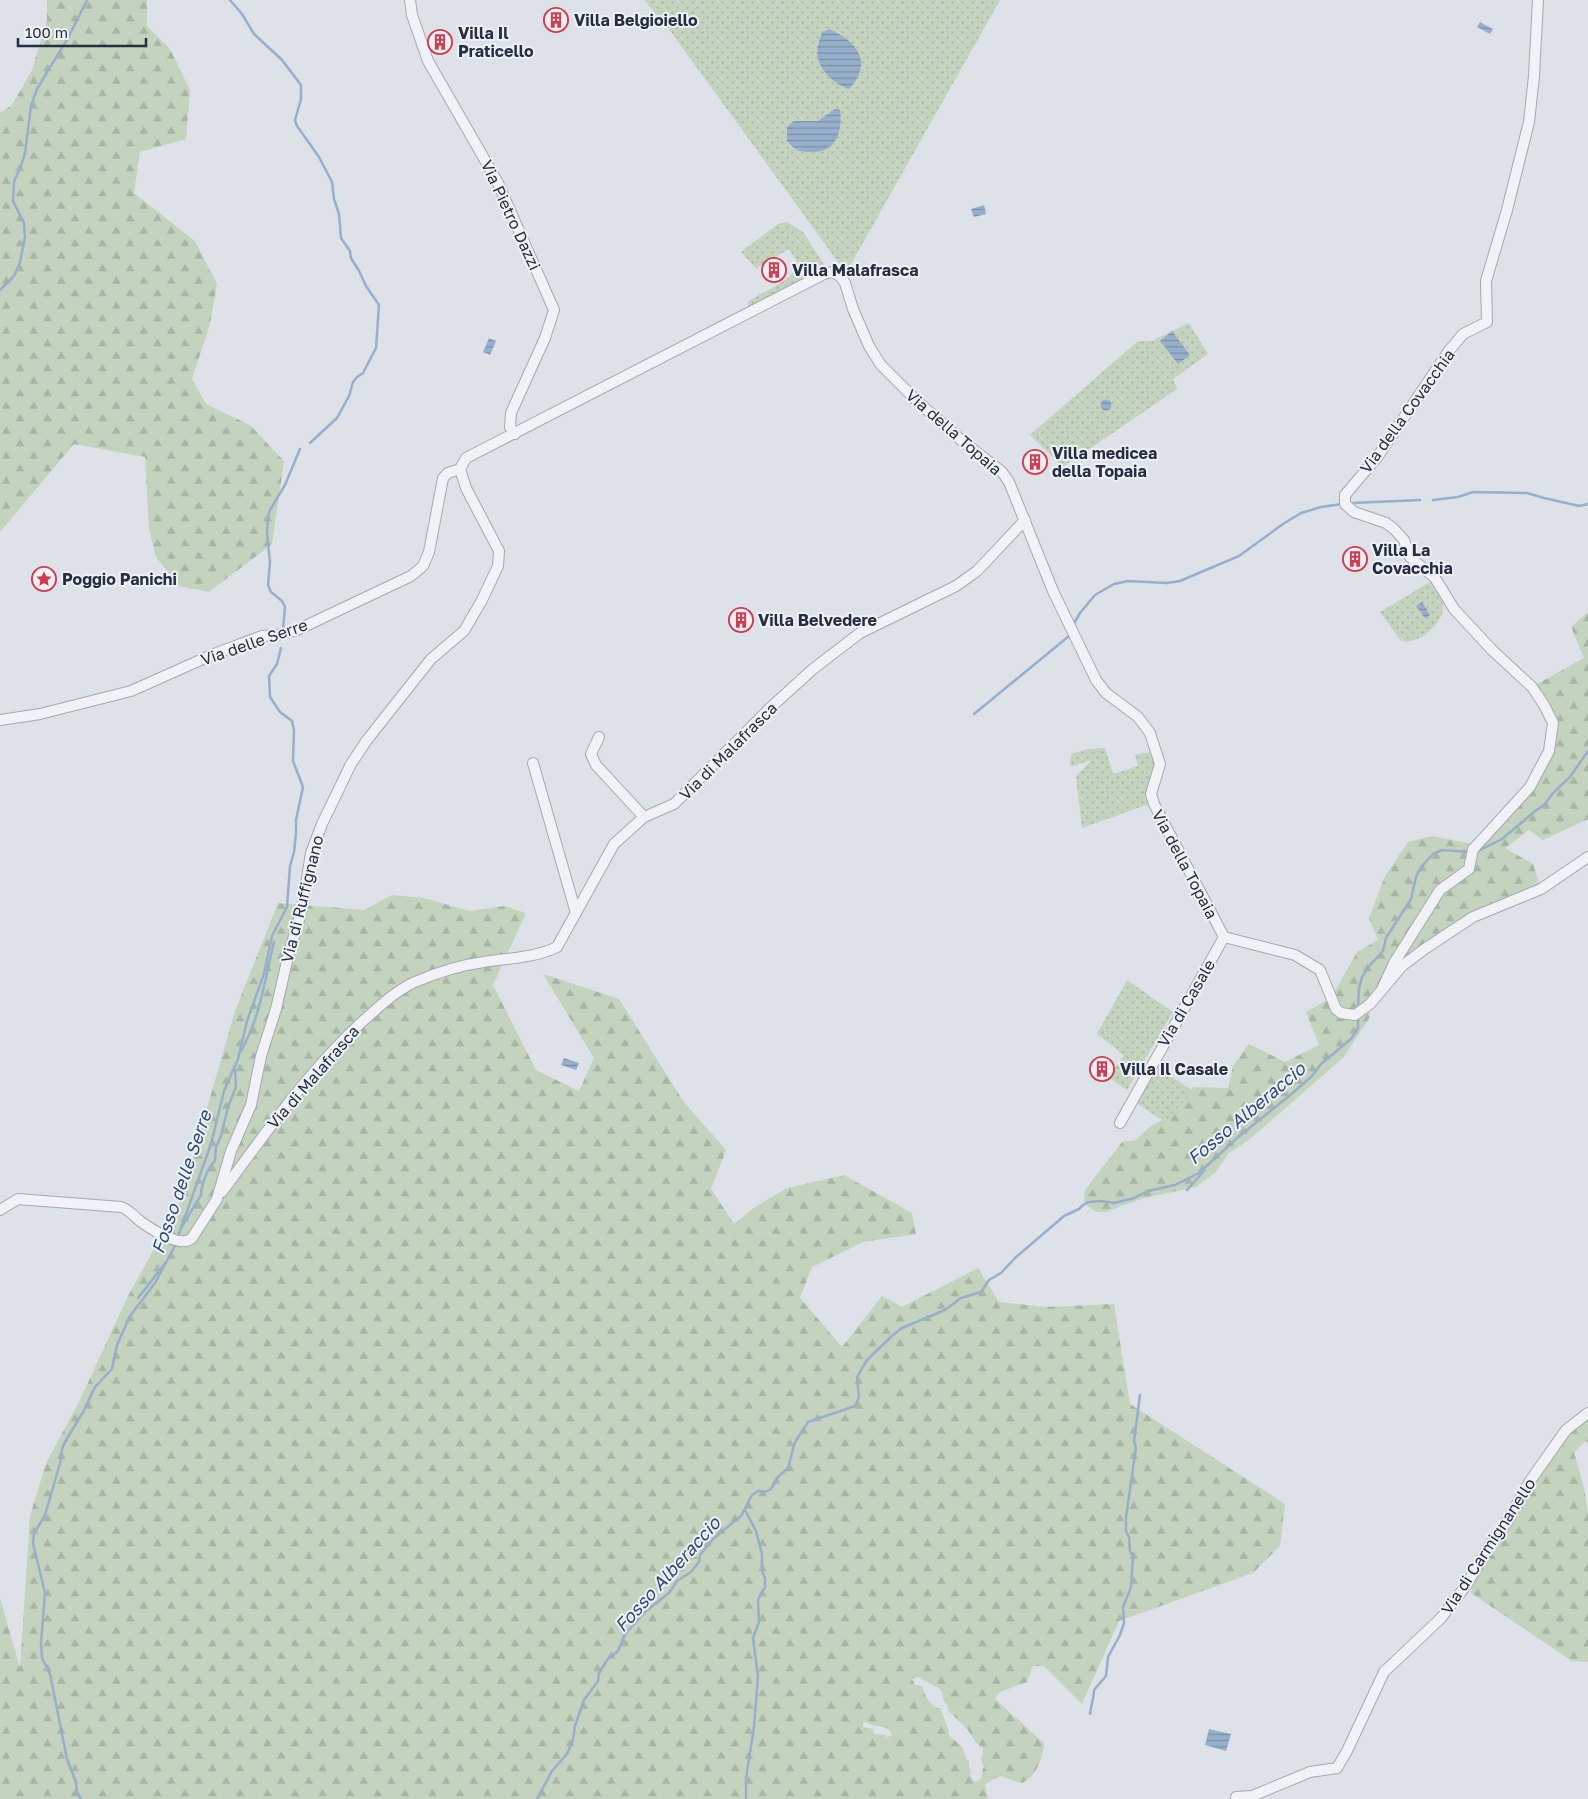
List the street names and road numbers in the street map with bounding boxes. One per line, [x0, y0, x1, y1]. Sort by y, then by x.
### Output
street label: Via Pietro Dazzi [477, 157, 545, 273]
street label: Via della Covacchia [1355, 345, 1459, 477]
street label: Via della Topaia [902, 385, 1006, 479]
street label: Via delle Serre [198, 614, 310, 670]
street label: Via di Malafrasca [675, 698, 781, 804]
street label: Via della Topaia [1148, 806, 1222, 922]
street label: Via di Ruffignano [276, 833, 328, 965]
street label: Via di Casale [1153, 956, 1219, 1050]
street label: Via di Malafrasca [263, 1021, 363, 1133]
street label: Via di Carmignanello [1437, 1474, 1539, 1618]

